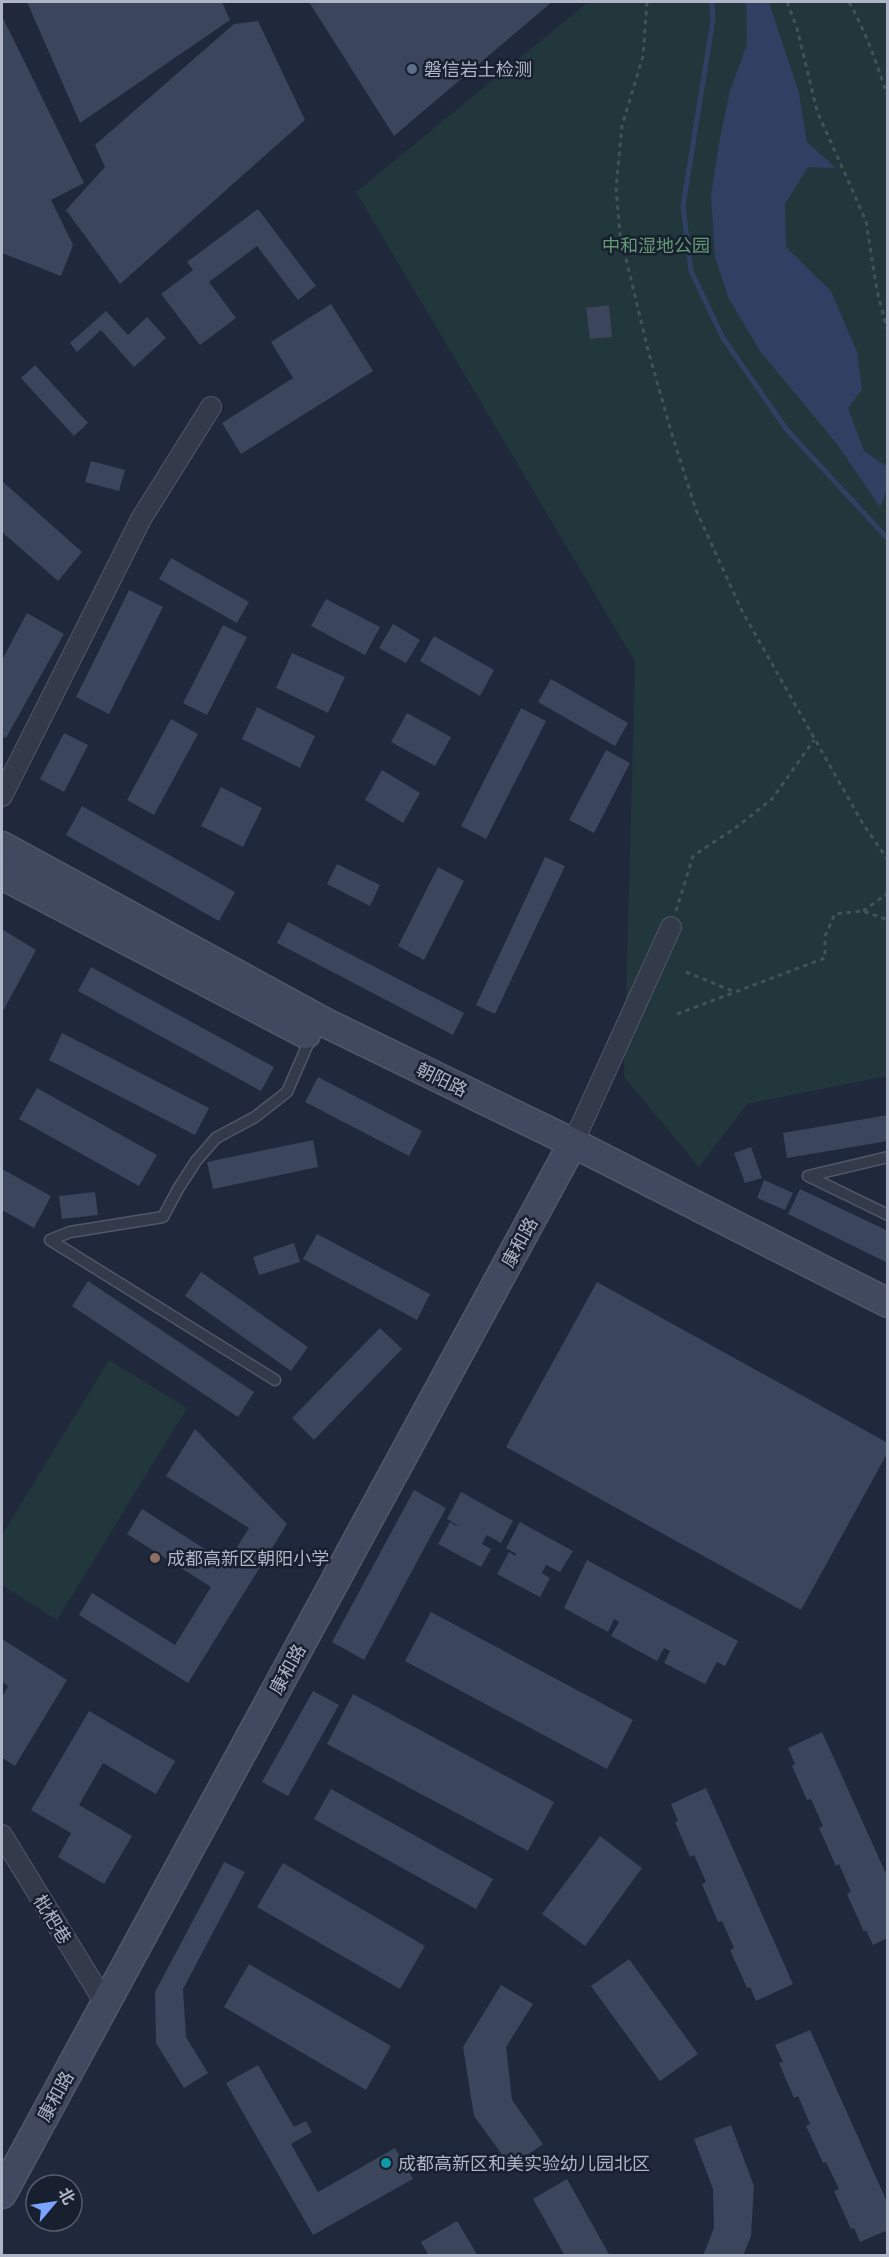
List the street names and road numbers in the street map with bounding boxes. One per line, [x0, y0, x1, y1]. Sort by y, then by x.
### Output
street label: 朝阳路 [413, 1057, 471, 1101]
street label: 康和路 [496, 1213, 542, 1271]
street label: 康和路 [264, 1640, 310, 1698]
street label: 枇杷巷 [29, 1890, 77, 1948]
street label: 康和路 [32, 2067, 78, 2125]

